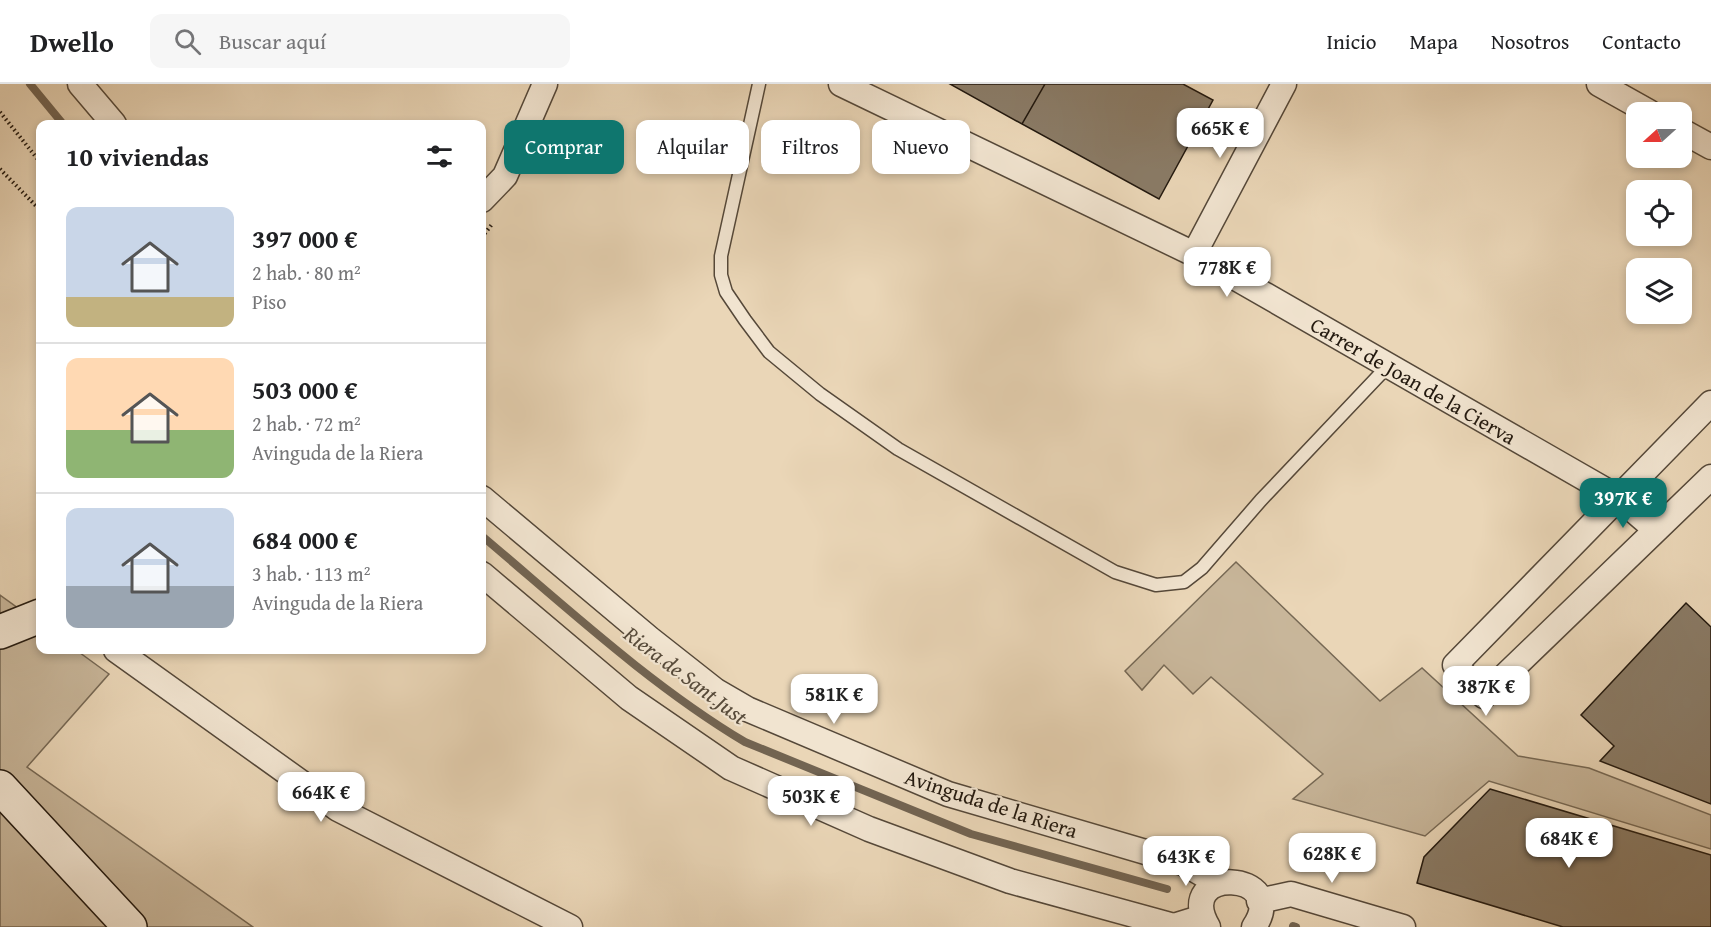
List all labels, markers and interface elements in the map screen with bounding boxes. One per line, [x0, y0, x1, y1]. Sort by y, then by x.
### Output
search box [150, 14, 570, 68]
text: Dwello [30, 21, 114, 62]
icon: search [171, 25, 204, 58]
text: Buscar aquí [219, 25, 326, 57]
text: Inicio [1327, 26, 1377, 57]
text: Mapa [1410, 26, 1458, 57]
text: Nosotros [1491, 26, 1569, 57]
text: Contacto [1602, 26, 1681, 57]
north arrow [1626, 102, 1692, 168]
map controls [1626, 102, 1692, 324]
pin: 665K € [1171, 108, 1269, 159]
text: 665K € [1191, 113, 1249, 142]
chip: Comprar [504, 120, 624, 174]
chip: Alquilar [636, 120, 749, 174]
chip: Filtros [761, 120, 860, 174]
chip: Nuevo [872, 120, 970, 174]
text: 10 viviendas [66, 137, 209, 176]
icon: filters [423, 140, 456, 173]
button: locate [1626, 180, 1692, 246]
text: 397 000 € [252, 219, 358, 258]
icon: home [114, 231, 186, 303]
pin: 778K € [1178, 247, 1276, 298]
text: 778K € [1198, 252, 1256, 281]
text: 2 hab. · 80 m² [252, 258, 361, 287]
button: layers [1626, 258, 1692, 324]
text: Piso [252, 287, 287, 316]
street label: Carrer de Joan de la Cierva [1305, 309, 1522, 452]
text: 503 000 € [252, 370, 358, 409]
icon: home [114, 382, 186, 454]
text: 2 hab. · 72 m² [252, 409, 361, 438]
text: Avinguda de la Riera [252, 438, 423, 467]
pin: 397K € [1574, 478, 1672, 529]
text: 397K € [1594, 483, 1652, 512]
text: 684 000 € [252, 520, 358, 559]
icon: home [114, 532, 186, 604]
text: 3 hab. · 113 m² [252, 559, 370, 588]
text: Avinguda de la Riera [252, 588, 423, 617]
water label: Riera de Sant Just [617, 617, 755, 733]
pin: 387K € [1437, 666, 1535, 717]
text: 387K € [1457, 671, 1515, 700]
pin: 581K € [785, 674, 883, 725]
text: 581K € [805, 679, 863, 708]
street label: Avinguda de la Riera [901, 761, 1081, 846]
pin: 664K € [272, 772, 370, 823]
pin: 503K € [762, 776, 860, 827]
text: 664K € [292, 777, 350, 806]
text: 503K € [782, 781, 840, 810]
pin: 684K € [1520, 818, 1618, 869]
text: 684K € [1540, 823, 1598, 852]
pin: 628K € [1283, 833, 1381, 884]
pin: 643K € [1137, 836, 1235, 887]
text: 628K € [1303, 838, 1361, 867]
text: 643K € [1157, 841, 1215, 870]

